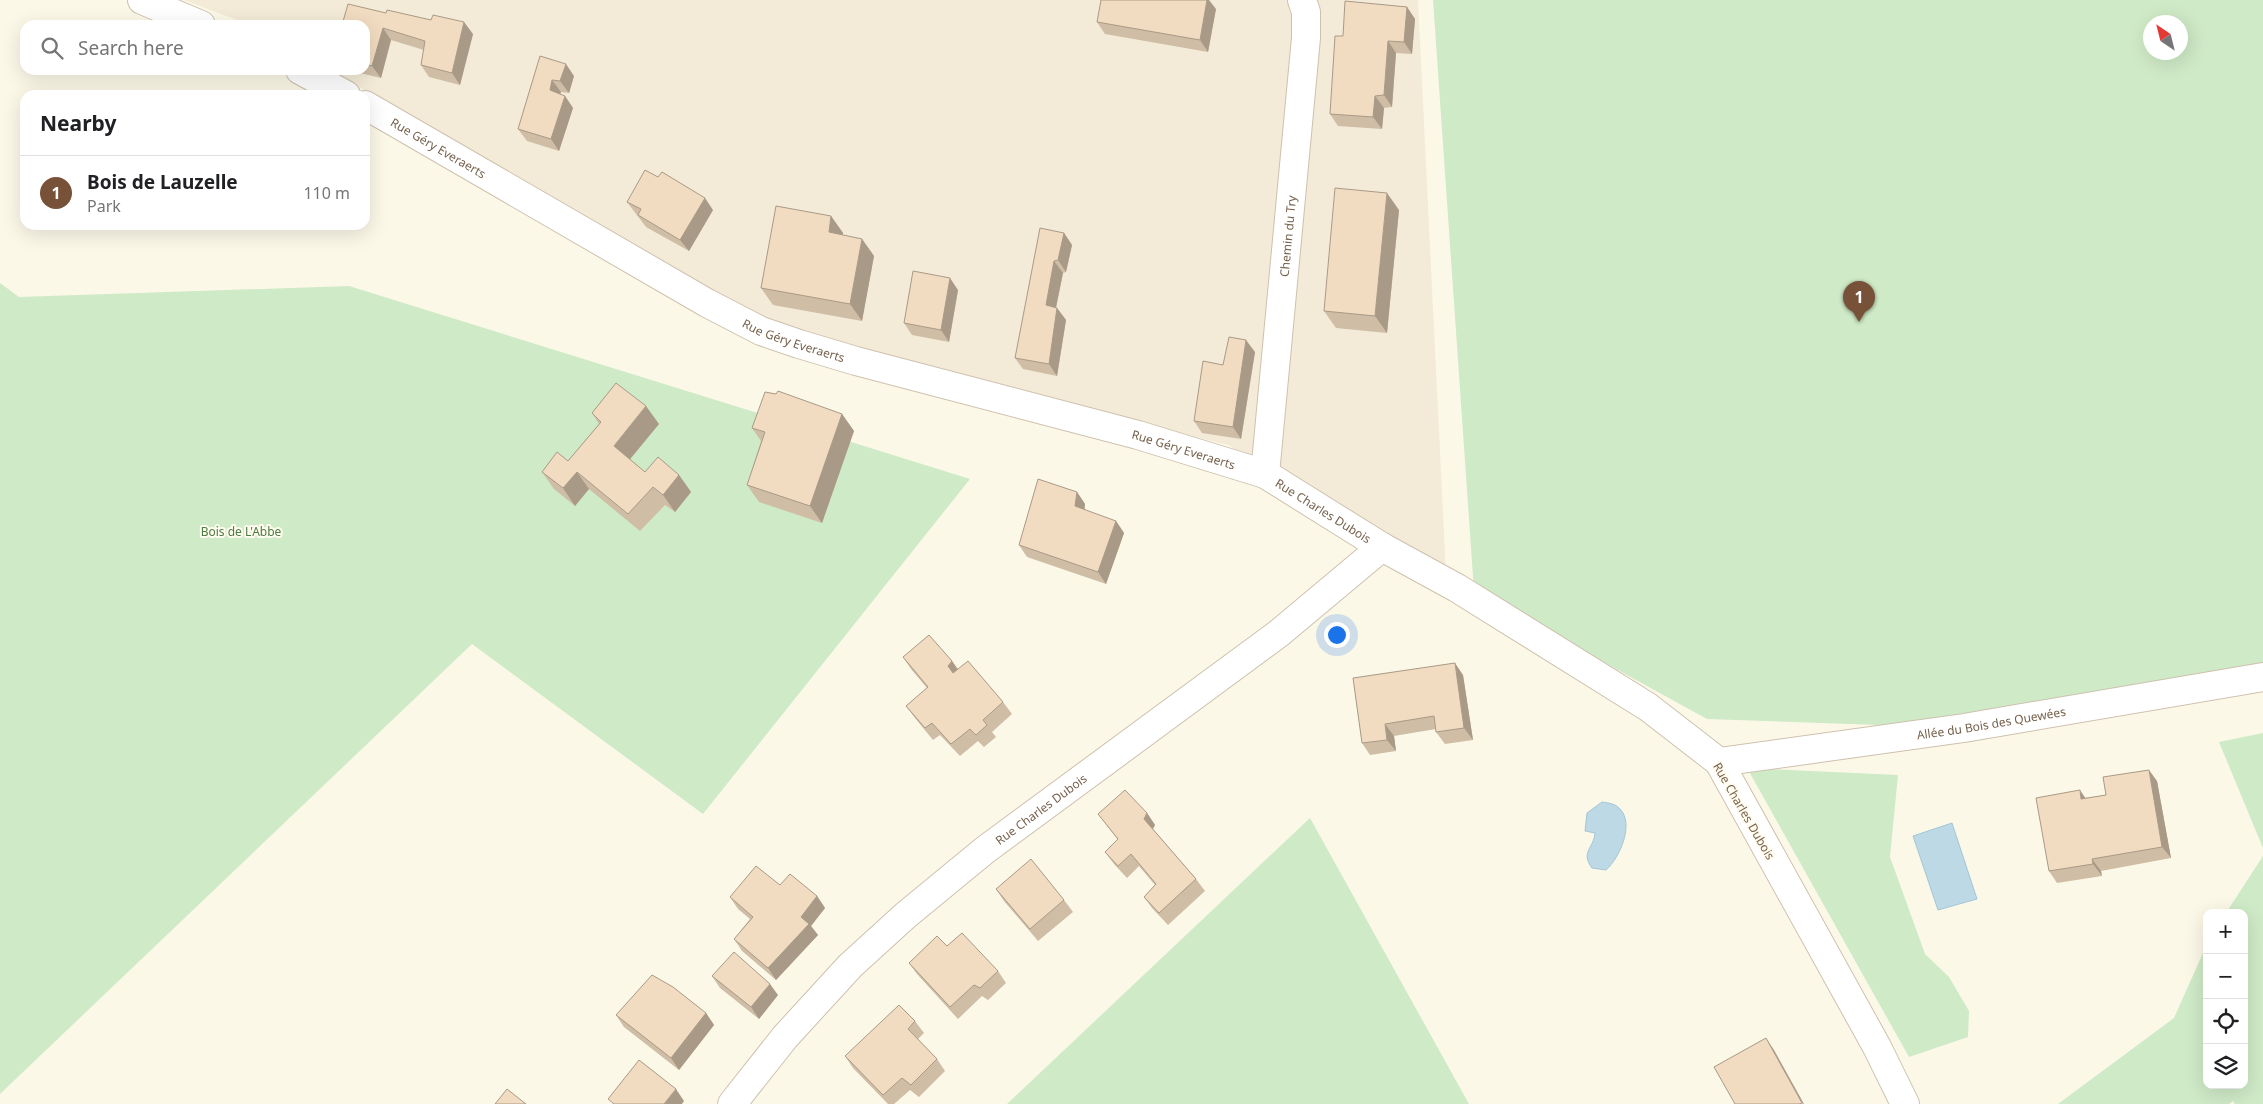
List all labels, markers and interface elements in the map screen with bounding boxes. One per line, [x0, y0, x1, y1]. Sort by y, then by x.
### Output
north arrow [2143, 15, 2188, 60]
search box [20, 20, 370, 75]
icon: search [38, 34, 66, 62]
text: Search here [78, 35, 184, 61]
text: Nearby [40, 109, 116, 137]
street label: Rue Géry Everaerts [388, 113, 490, 182]
text: Bois de Lauzelle [87, 169, 238, 195]
text: 1 [51, 182, 61, 204]
text: 110 m [303, 182, 350, 204]
street label: Chemin du Try [1275, 194, 1300, 278]
text: Park [87, 195, 121, 217]
pin: 1 [1843, 281, 1875, 322]
street label: Rue Géry Everaerts [740, 314, 847, 366]
street label: Rue Géry Everaerts [1130, 425, 1238, 473]
street label: Rue Charles Dubois [1272, 474, 1375, 547]
park label: Bois de L'Abbe [201, 523, 282, 540]
your location [1324, 622, 1350, 648]
street label: Allée du Bois des Quewées [1916, 702, 2067, 743]
street label: Rue Charles Dubois [1709, 759, 1779, 863]
street label: Rue Charles Dubois [991, 769, 1090, 848]
map controls [2203, 909, 2248, 1089]
button: + [2203, 909, 2248, 954]
button: − [2203, 954, 2248, 999]
button: locate [2203, 999, 2248, 1044]
button: layers [2203, 1044, 2248, 1089]

